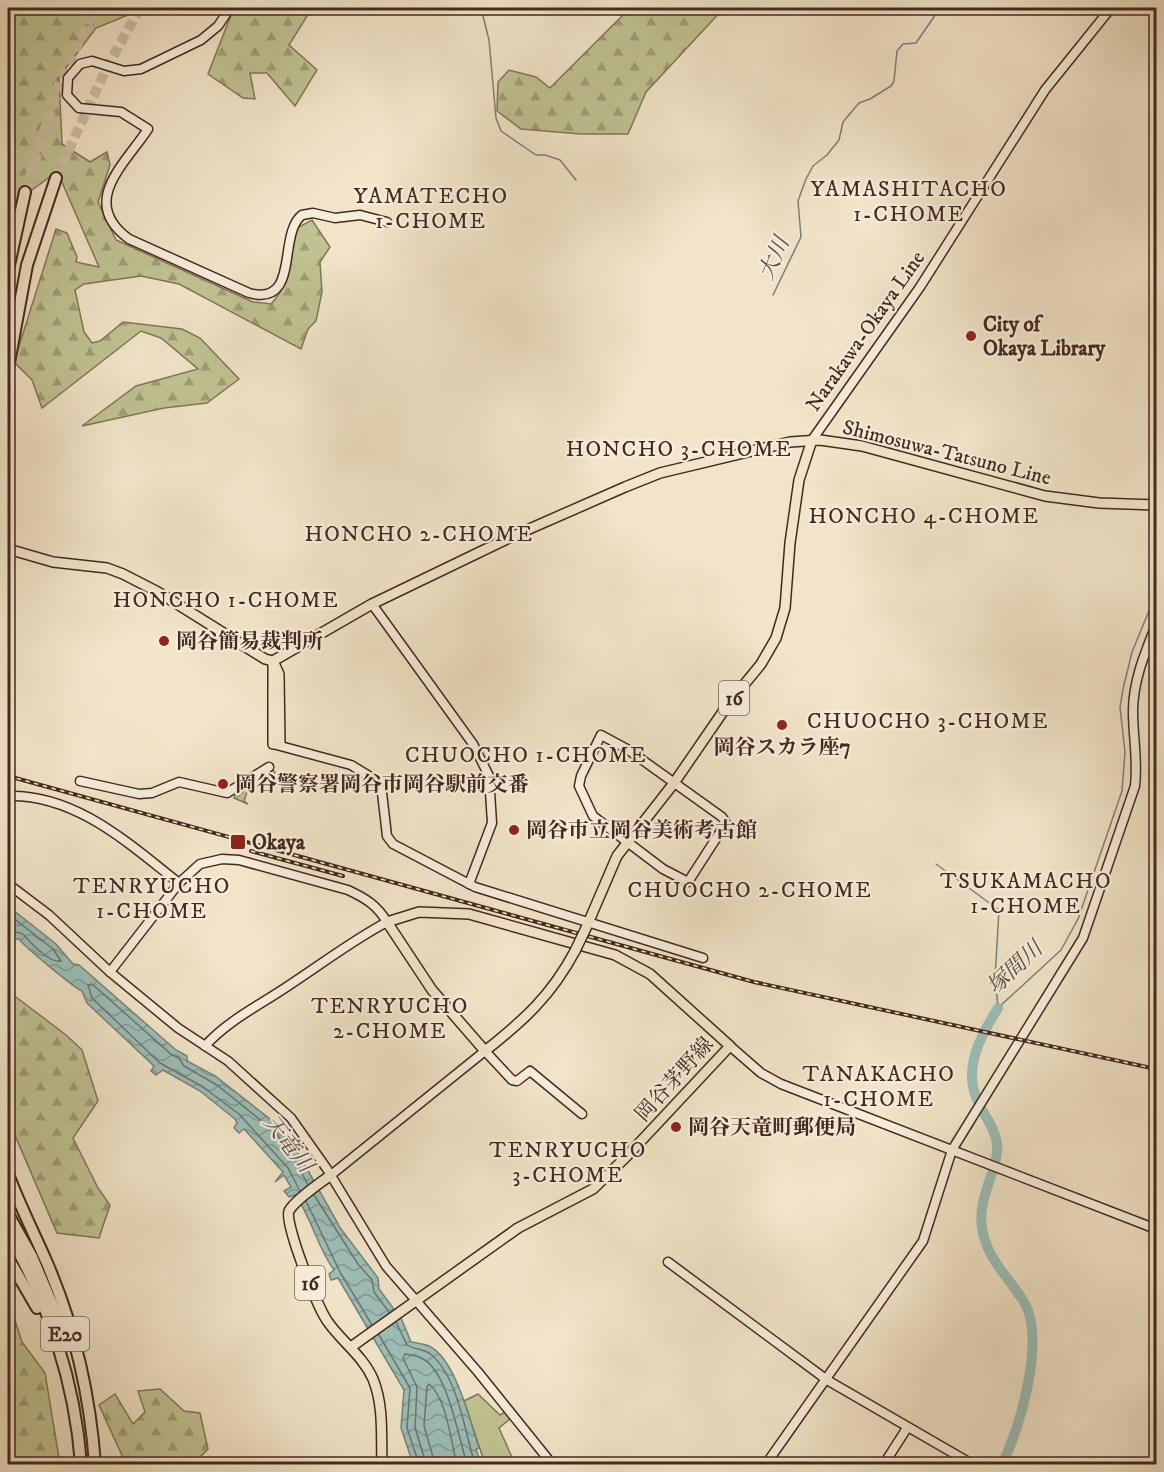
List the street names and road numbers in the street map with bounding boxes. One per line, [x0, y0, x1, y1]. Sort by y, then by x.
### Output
street label: Narakawa-Okaya Line [801, 246, 931, 417]
street label: Shimosuwa-Tatsuno Line [840, 414, 1054, 492]
road number: 16 [719, 681, 749, 715]
street label: 岡谷茅野線 [630, 1032, 720, 1127]
road number: 16 [295, 1266, 325, 1300]
road number: E20 [41, 1317, 89, 1351]

